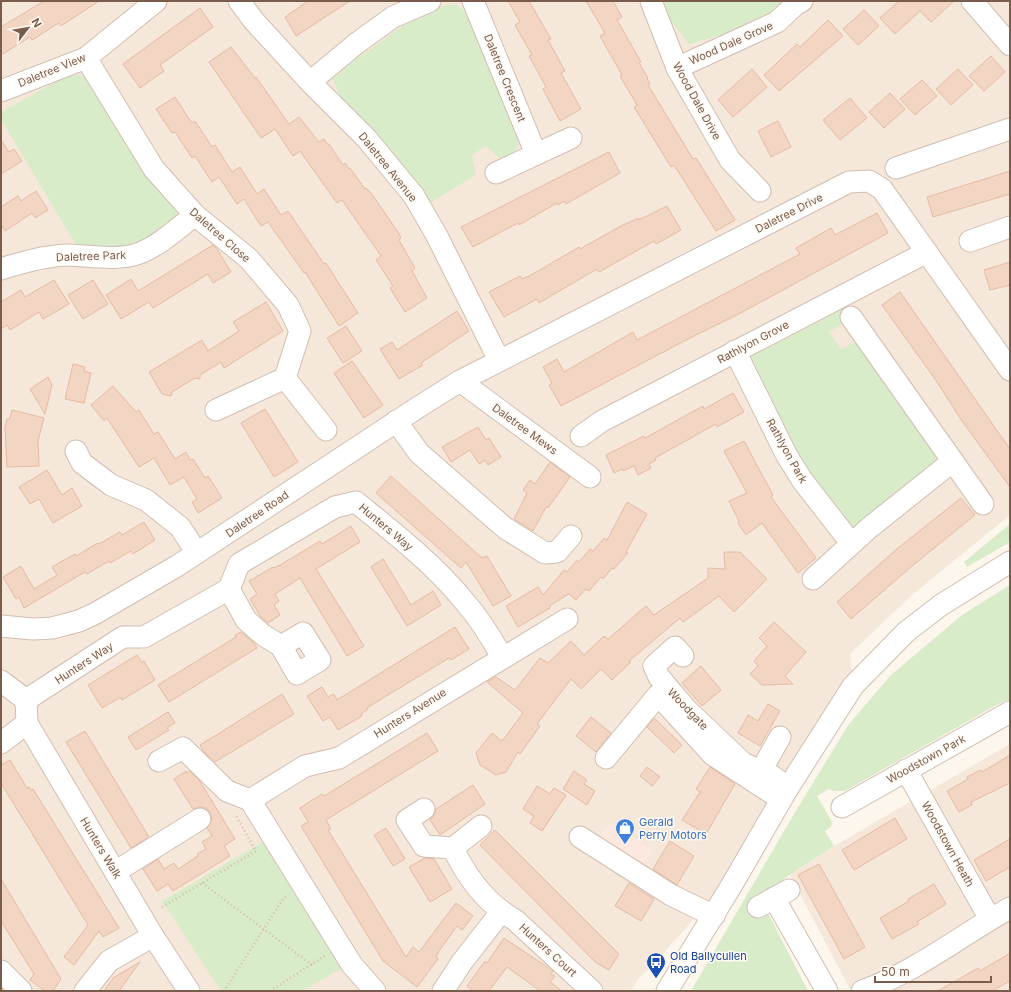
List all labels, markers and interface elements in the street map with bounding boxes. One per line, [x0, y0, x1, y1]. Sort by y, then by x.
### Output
north arrow [8, 8, 48, 48]
text: N [28, 16, 45, 30]
street label: Wood Dale Grove [687, 18, 775, 68]
street label: Daletree Crescent [481, 32, 529, 124]
street label: Daletree View [16, 50, 88, 90]
street label: Wood Dale Drive [670, 60, 724, 142]
street label: Daletree Avenue [356, 129, 420, 205]
street label: Daletree Drive [753, 190, 825, 236]
street label: Daletree Close [187, 205, 253, 265]
street label: Daletree Park [56, 248, 126, 264]
street label: Rathlyon Grove [715, 317, 791, 367]
street label: Daletree Mews [489, 401, 561, 458]
street label: Rathlyon Park [763, 416, 811, 486]
street label: Daletree Road [223, 488, 291, 540]
street label: Hunters Way [356, 500, 416, 554]
street label: Hunters Way [52, 639, 116, 687]
street label: Hunters Avenue [371, 685, 449, 741]
street label: Woodgate [665, 685, 711, 733]
street label: Woodstown Park [884, 732, 968, 786]
street label: Woodstown Heath [919, 799, 977, 889]
street label: Hunters Walk [77, 815, 125, 881]
place label: Gerald Perry Motors [639, 815, 707, 842]
shop icon: Gerald Perry Motors [614, 817, 636, 845]
street label: Hunters Court [516, 920, 580, 980]
place label: Old Ballycullen Road [670, 949, 747, 976]
bus stop icon: Old Ballycullen Road [645, 951, 667, 979]
scale bar [875, 958, 991, 984]
text: 50 m [881, 964, 910, 979]

